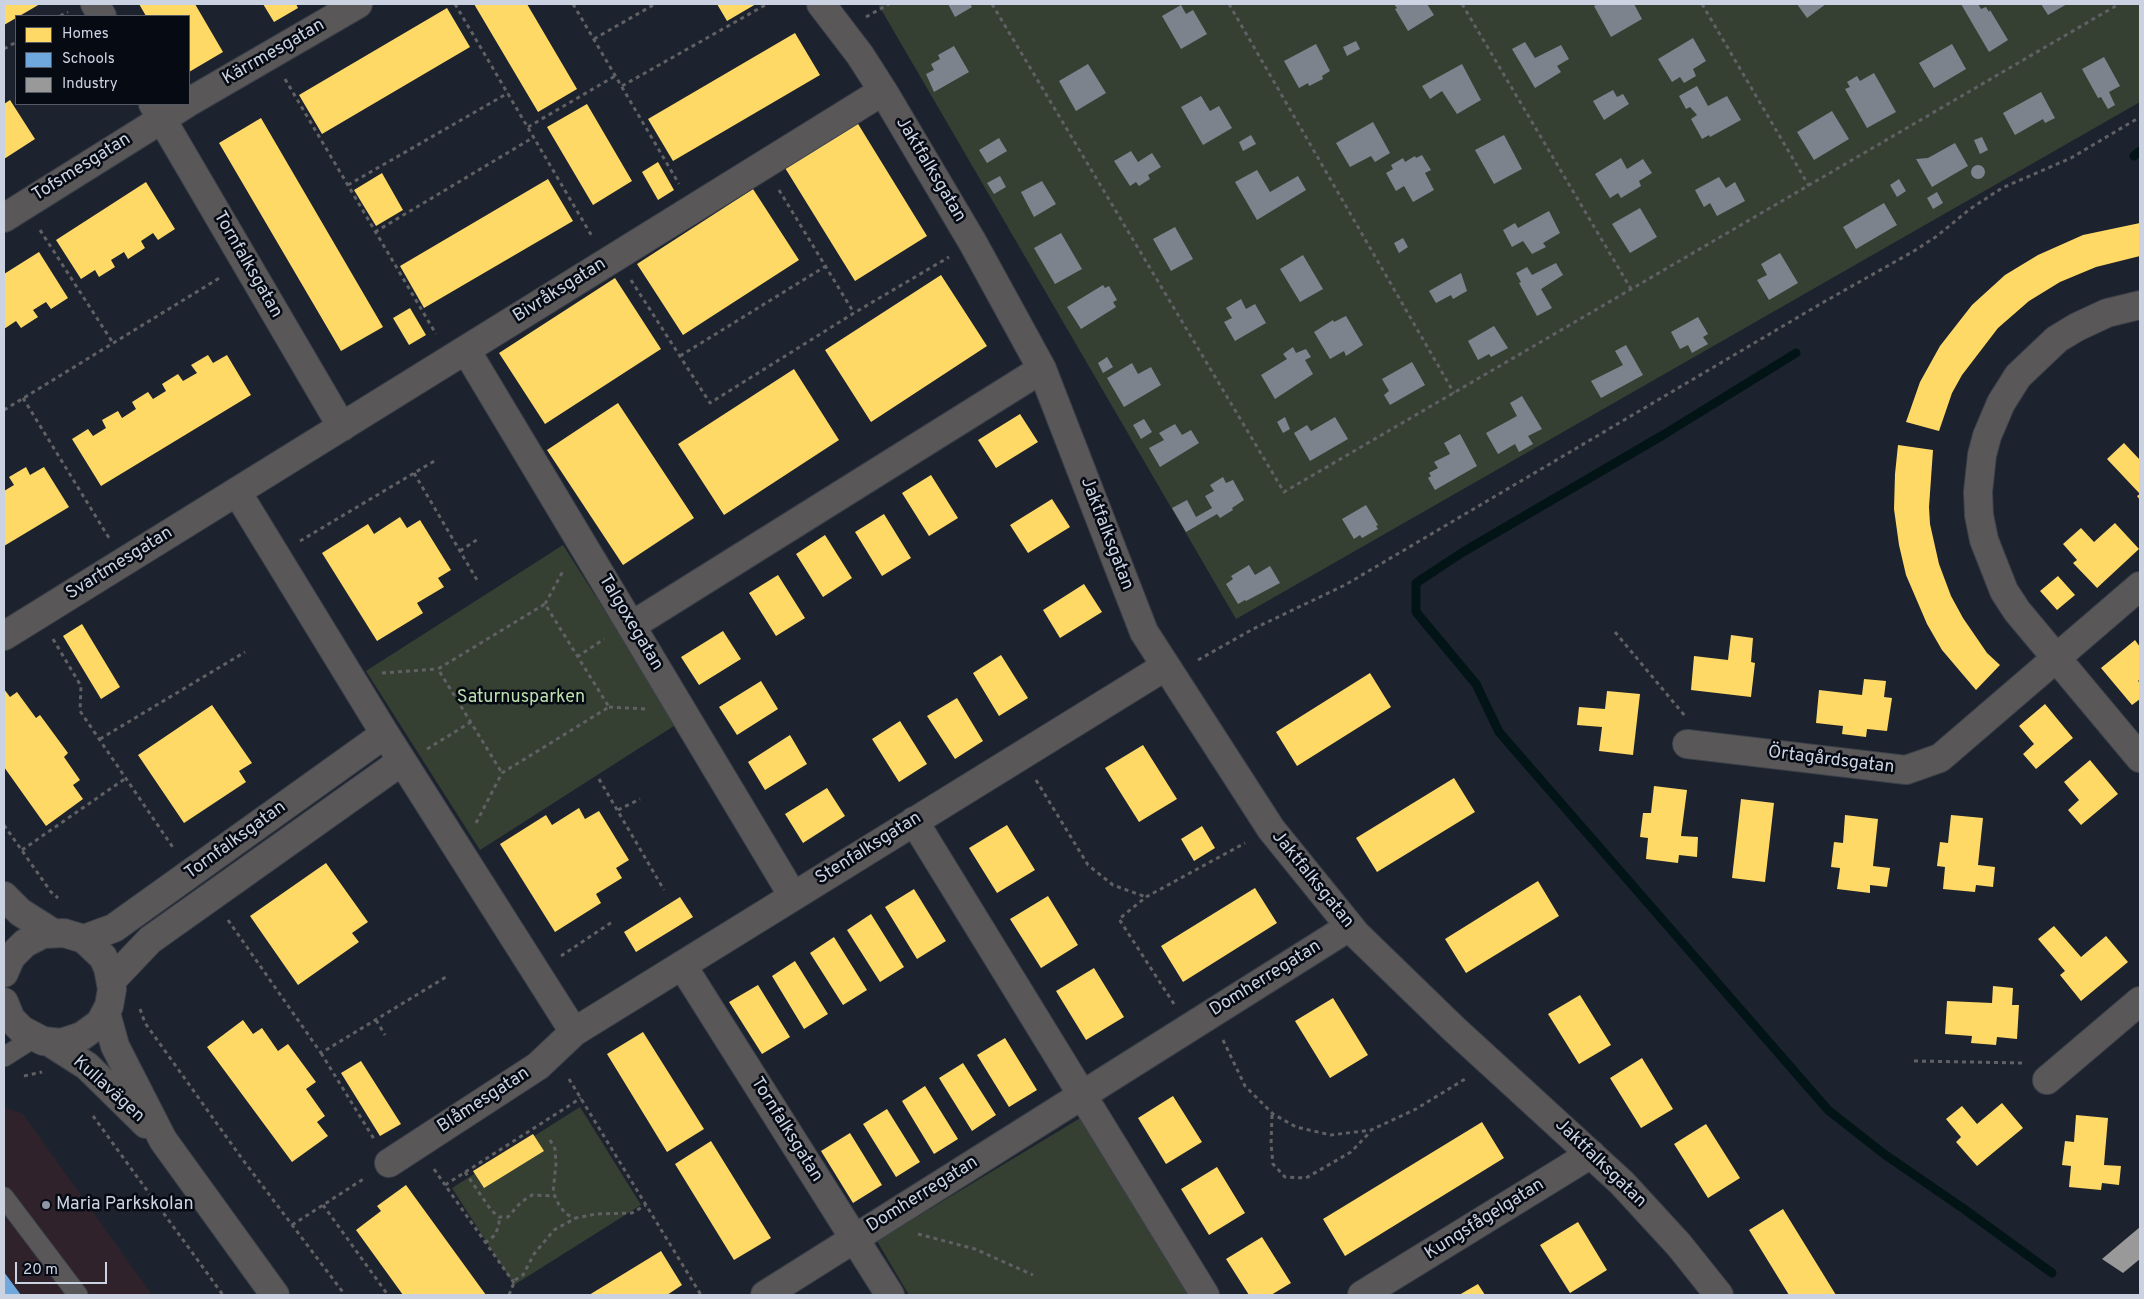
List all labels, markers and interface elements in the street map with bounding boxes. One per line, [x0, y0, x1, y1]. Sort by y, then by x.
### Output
legend [15, 15, 190, 105]
street label: Kärrmesgatan [219, 15, 329, 91]
text: Homes [62, 25, 109, 44]
text: Schools [62, 50, 115, 69]
text: Industry [62, 75, 118, 94]
street label: Jaktfalksgatan [890, 114, 970, 226]
street label: Tofsmesgatan [29, 129, 135, 207]
street label: Tornfalksgatan [208, 208, 286, 322]
street label: Bivråksgatan [510, 254, 610, 328]
street label: Jaktfalksgatan [1075, 475, 1137, 593]
street label: Svartmesgatan [63, 523, 177, 605]
street label: Talgoxegatan [593, 571, 667, 675]
park label: Saturnusparken [457, 687, 585, 709]
street label: Örtagårdsgatan [1767, 743, 1895, 779]
street label: Tornfalksgatan [181, 797, 291, 885]
street label: Stenfalksgatan [812, 808, 926, 890]
street label: Jaktfalksgatan [1266, 827, 1358, 933]
street label: Domherregatan [1206, 936, 1326, 1022]
street label: Kullavägen [68, 1052, 148, 1128]
street label: Blåmesgatan [434, 1063, 534, 1139]
street label: Tornfalksgatan [745, 1074, 827, 1186]
street label: Jaktfalksgatan [1550, 1115, 1650, 1213]
street label: Domherregatan [863, 1152, 983, 1238]
street label: Kungsfågelgatan [1421, 1175, 1549, 1265]
place label: Maria Parkskolan [56, 1194, 194, 1216]
marker: Maria Parkskolan [40, 1199, 52, 1211]
scale bar [18, 1252, 110, 1284]
text: 20 m [23, 1261, 58, 1280]

